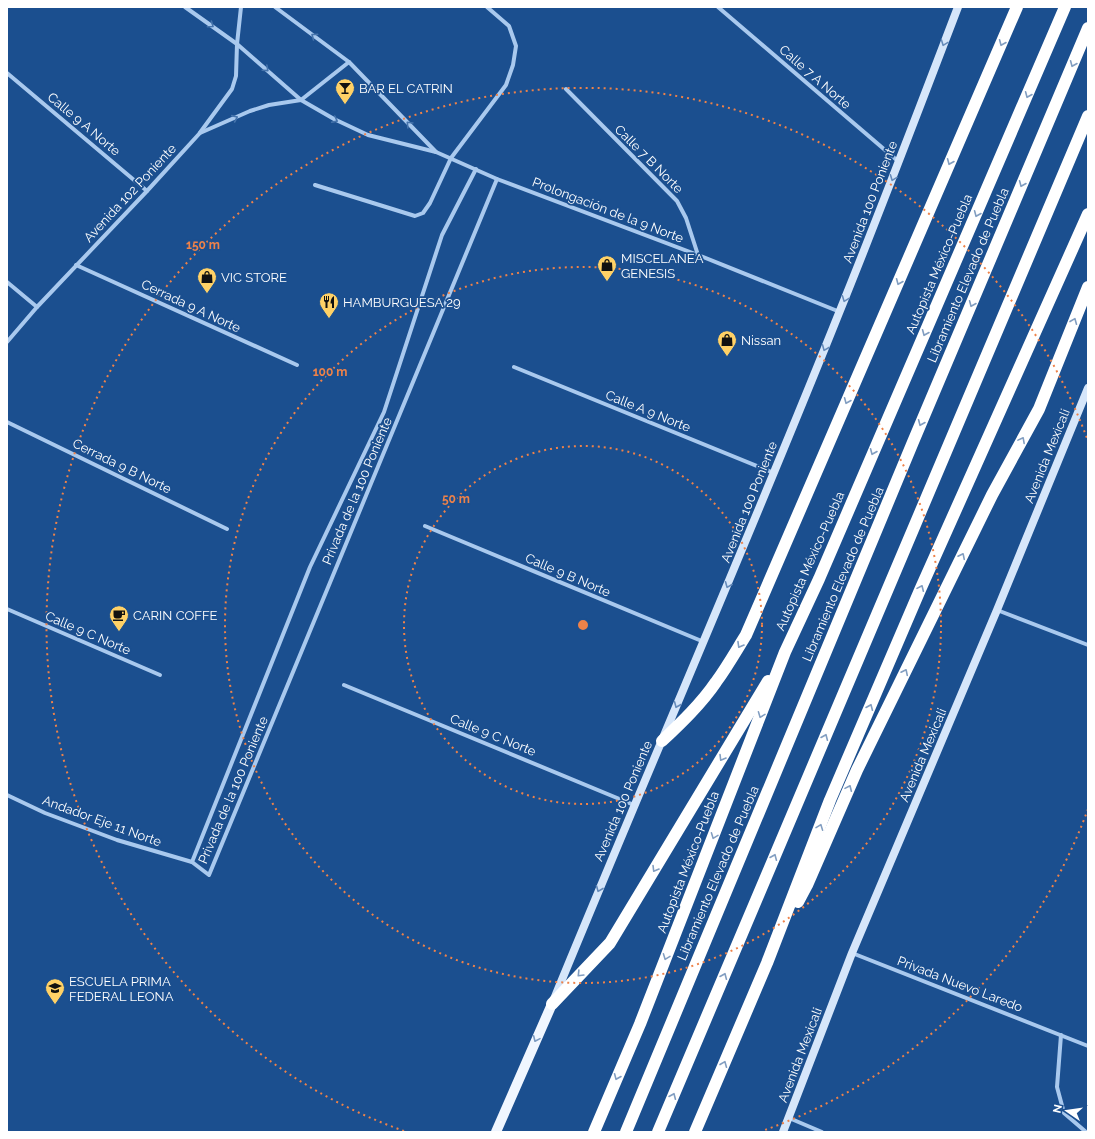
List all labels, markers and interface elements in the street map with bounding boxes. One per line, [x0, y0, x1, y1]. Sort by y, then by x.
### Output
one-way arrow [207, 20, 214, 28]
one-way arrow [312, 34, 319, 41]
one-way arrow [998, 39, 1006, 46]
one-way arrow [941, 40, 949, 47]
street label: Calle 7 A Norte [776, 42, 854, 112]
one-way arrow [1070, 60, 1078, 68]
one-way arrow [262, 65, 269, 72]
bar icon: BAR EL CATRIN [334, 77, 356, 105]
place label: BAR EL CATRIN [359, 81, 453, 96]
street label: Calle 9 A Norte [45, 89, 124, 159]
one-way arrow [1025, 90, 1033, 98]
one-way arrow [231, 115, 239, 123]
one-way arrow [331, 115, 338, 122]
one-way arrow [406, 121, 414, 129]
street label: Calle 7 B Norte [612, 122, 687, 197]
street label: Avenida 100 Poniente [840, 139, 900, 265]
street label: Avenida 102 Poniente [81, 141, 179, 245]
one-way arrow [947, 158, 955, 166]
street label: Prolongación de la 9 Norte [530, 174, 686, 246]
one-way arrow [889, 174, 897, 181]
one-way arrow [1019, 180, 1027, 187]
street label: Libramiento Elevado de Puebla [924, 185, 1012, 365]
street label: Autopista México-Puebla [903, 192, 975, 336]
one-way arrow [973, 210, 981, 217]
text: 150 m [186, 238, 220, 252]
place label: MISCELANEA GENESIS [621, 251, 704, 281]
shop icon: MISCELANEA GENESIS [596, 254, 618, 282]
shop icon: VIC STORE [196, 266, 218, 294]
place label: VIC STORE [221, 270, 287, 285]
street label: Cerrada 9 A Norte [139, 276, 243, 336]
one-way arrow [895, 278, 903, 285]
restaurant icon: HAMBURGUESA 29 [318, 291, 340, 319]
place label: HAMBURGUESA 29 [343, 295, 461, 310]
one-way arrow [842, 295, 850, 302]
one-way arrow [968, 300, 976, 307]
one-way arrow [1069, 318, 1077, 326]
shop icon: Nissan [716, 329, 738, 357]
one-way arrow [922, 329, 930, 337]
place label: Nissan [741, 333, 781, 348]
one-way arrow [822, 344, 830, 352]
text: 100 m [313, 365, 347, 379]
street label: Calle A 9 Norte [603, 387, 693, 435]
one-way arrow [844, 397, 852, 404]
street label: Avenida Mexicali [1021, 407, 1073, 505]
street label: Privada de la 100 Poniente [319, 415, 395, 567]
one-way arrow [918, 419, 926, 427]
street label: Cerrada 9 B Norte [70, 436, 174, 497]
one-way arrow [1017, 437, 1024, 444]
street label: Avenida 100 Poniente [718, 439, 780, 565]
one-way arrow [870, 449, 878, 456]
street label: Libramiento Elevado de Puebla [799, 484, 887, 664]
street label: Autopista México-Puebla [773, 489, 847, 633]
text: 50 m [442, 492, 470, 506]
street label: Calle 9 B Norte [523, 550, 613, 600]
one-way arrow [957, 552, 965, 560]
one-way arrow [724, 581, 732, 588]
one-way arrow [916, 584, 924, 592]
cafe icon: CARIN COFFE [108, 604, 130, 632]
street label: Calle 9 C Norte [43, 608, 133, 658]
place label: CARIN COFFE [133, 608, 218, 623]
centre of rings [576, 618, 590, 632]
one-way arrow [738, 641, 745, 648]
one-way arrow [900, 669, 908, 677]
one-way arrow [674, 700, 682, 708]
one-way arrow [865, 704, 873, 712]
street label: Avenida Mexicali [897, 706, 949, 804]
street label: Calle 9 C Norte [448, 711, 538, 759]
one-way arrow [757, 711, 765, 718]
street label: Privada de la 100 Poniente [195, 714, 271, 866]
one-way arrow [820, 734, 828, 741]
street label: Avenida 100 Poniente [591, 738, 655, 864]
one-way arrow [719, 754, 726, 761]
street label: Libramiento Elevado de Puebla [674, 783, 762, 963]
one-way arrow [844, 785, 852, 793]
street label: Autopista México-Puebla [654, 789, 722, 935]
street label: Andador Eje 11 Norte [41, 793, 164, 850]
one-way arrow [815, 824, 823, 831]
one-way arrow [710, 832, 718, 839]
one-way arrow [770, 853, 778, 860]
one-way arrow [652, 865, 659, 872]
one-way arrow [596, 885, 604, 892]
one-way arrow [663, 953, 671, 960]
street label: Privada Nuevo Laredo [895, 953, 1025, 1015]
one-way arrow [577, 969, 585, 977]
one-way arrow [719, 973, 727, 980]
place label: ESCUELA PRIMA FEDERAL LEONA [69, 974, 174, 1004]
school or university icon: ESCUELA PRIMA FEDERAL LEONA [44, 977, 66, 1005]
street label: Avenida Mexicali [775, 1006, 825, 1104]
one-way arrow [533, 1036, 541, 1043]
one-way arrow [719, 1061, 727, 1069]
one-way arrow [614, 1073, 622, 1081]
north arrow [1047, 1091, 1087, 1131]
one-way arrow [668, 1093, 676, 1101]
text: N [1050, 1103, 1065, 1114]

